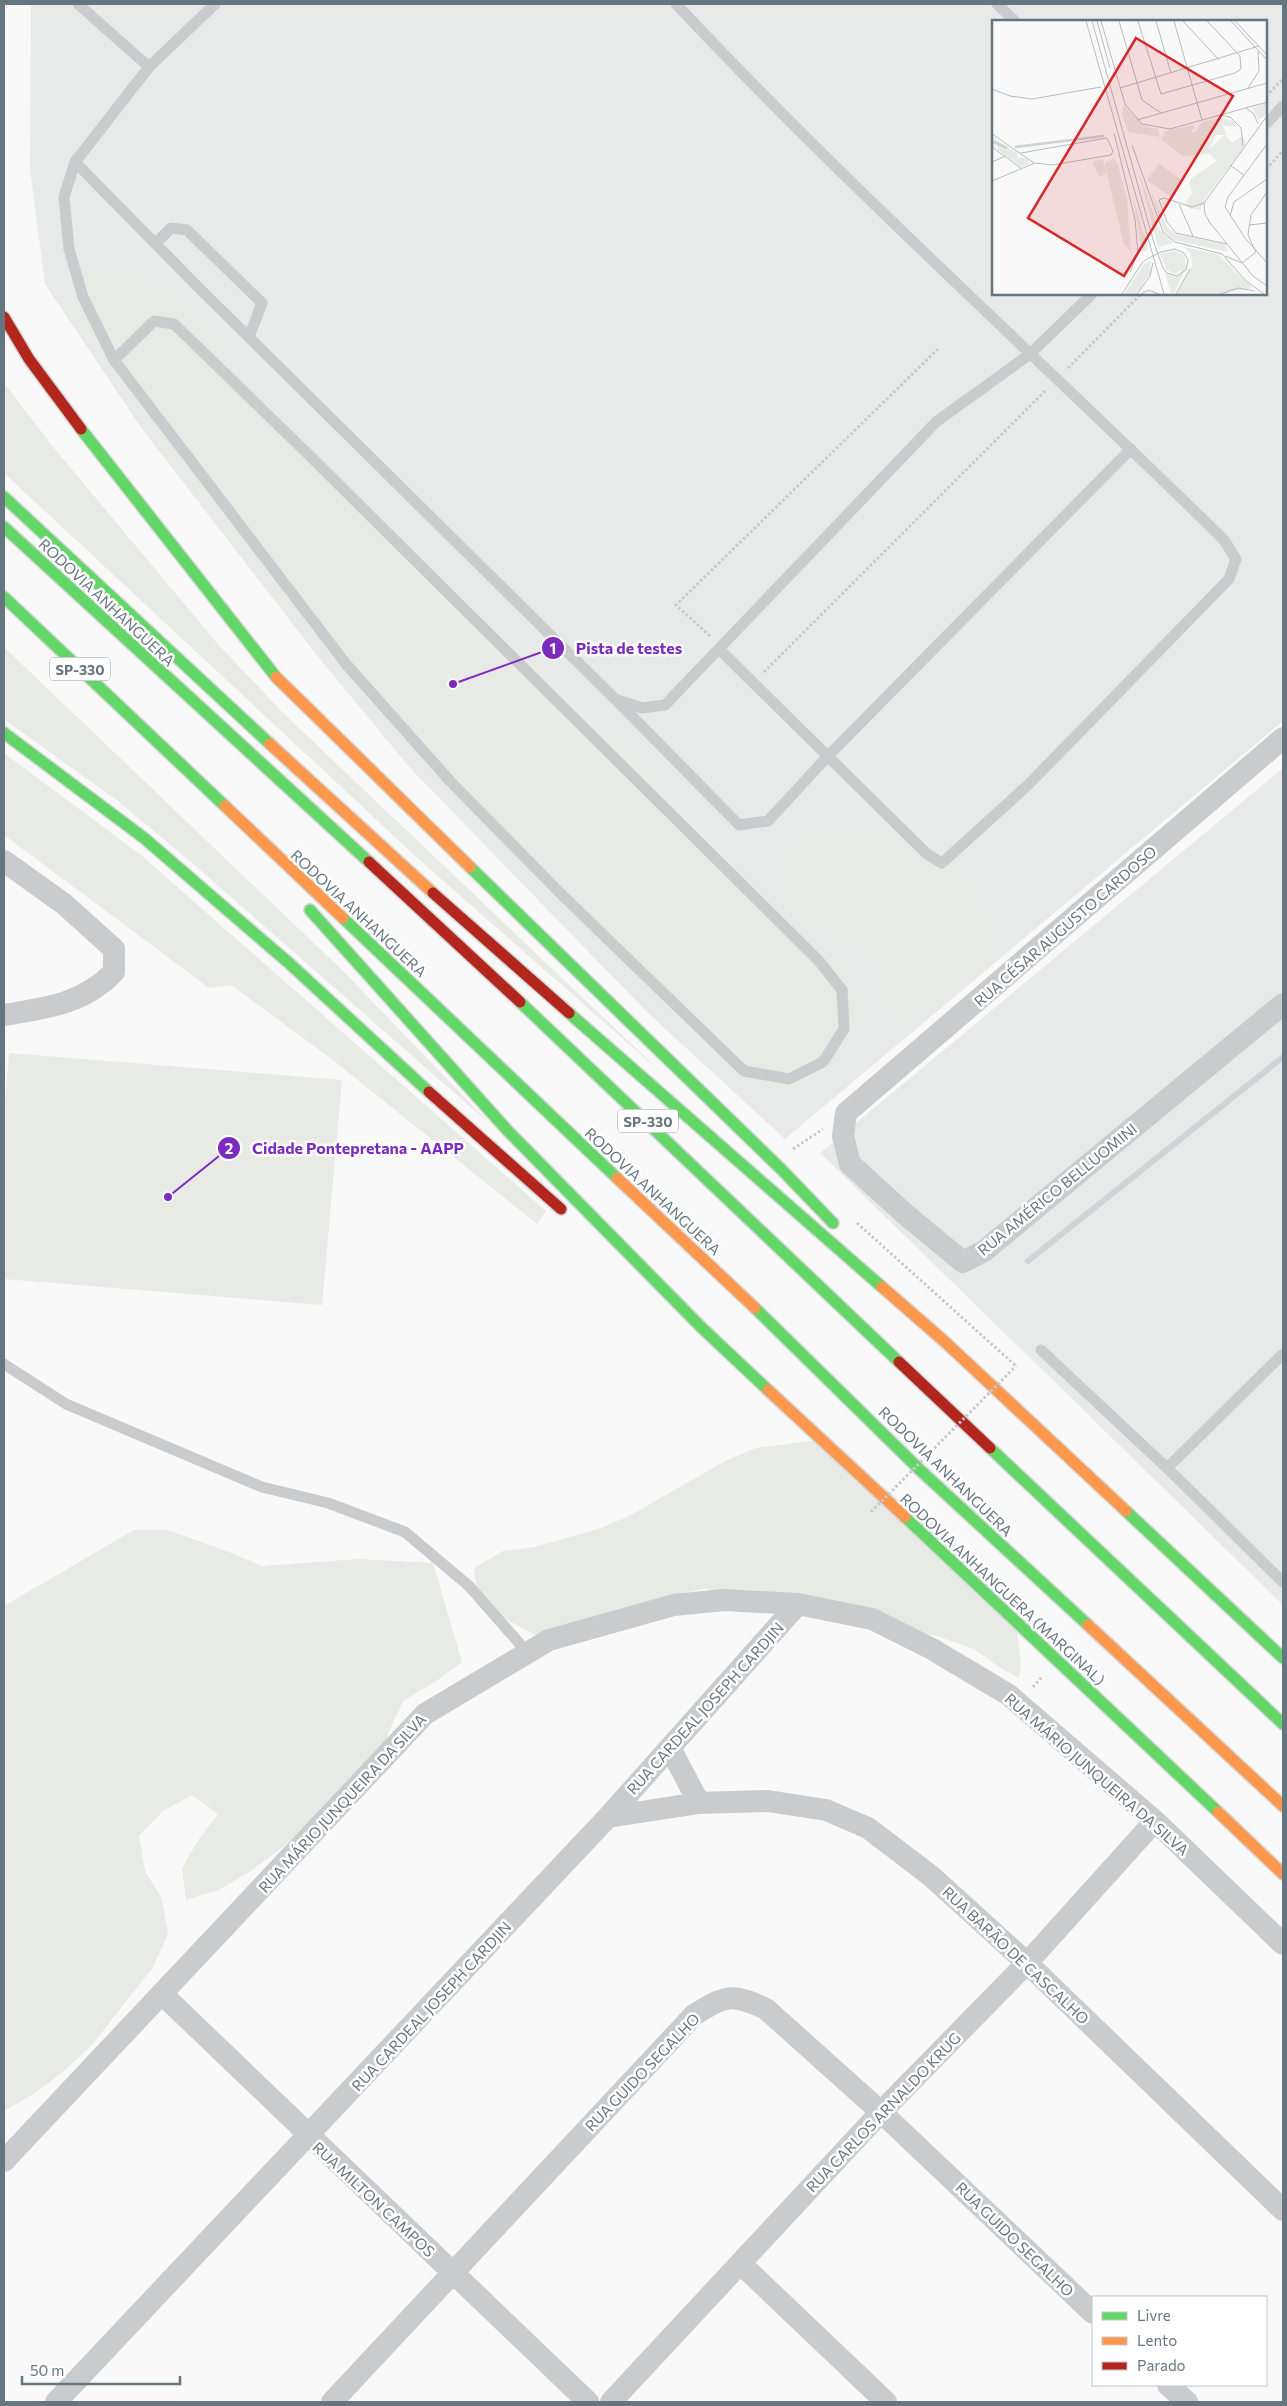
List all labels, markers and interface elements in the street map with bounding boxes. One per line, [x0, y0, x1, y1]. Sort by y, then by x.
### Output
inset map [992, 20, 1267, 295]
street label: RODOVIA ANHANGUERA [36, 535, 178, 669]
callout: Pista de testes [541, 633, 692, 664]
text: Pista de testes [576, 638, 682, 657]
text: 1 [550, 639, 556, 657]
road number: SP-330 [50, 658, 110, 681]
street label: RUA CÉSAR AUGUSTO CARDOSO [970, 841, 1160, 1010]
street label: RODOVIA ANHANGUERA [288, 846, 430, 980]
road number: SP-330 [618, 1110, 678, 1132]
street label: RUA AMÉRICO BELLUOMINI [973, 1119, 1140, 1259]
street label: RODOVIA ANHANGUERA [582, 1124, 724, 1258]
callout: Cidade Pontepretana - AAPP [217, 1133, 474, 1164]
text: Cidade Pontepretana - AAPP [252, 1138, 464, 1157]
text: 2 [225, 1139, 233, 1157]
street label: RODOVIA ANHANGUERA [876, 1402, 1016, 1540]
street label: RODOVIA ANHANGUERA (MARGINAL) [897, 1489, 1109, 1689]
street label: RUA CARDEAL JOSEPH CARDJIN [623, 1618, 787, 1798]
street label: RUA MÁRIO JUNQUEIRA DA SILVA [1001, 1689, 1193, 1859]
street label: RUA MÁRIO JUNQUEIRA DA SILVA [254, 1709, 430, 1896]
street label: RUA BARÃO DE CASCALHO [939, 1882, 1093, 2028]
street label: RUA CARDEAL JOSEPH CARDJIN [348, 1917, 514, 2095]
street label: RUA GUIDO SEGALHO [581, 2009, 703, 2135]
street label: RUA CARLOS ARNALDO KRUG [802, 2028, 964, 2196]
street label: RUA MILTON CAMPOS [309, 2138, 439, 2260]
street label: RUA GUIDO SEGALHO [952, 2178, 1078, 2300]
legend [1092, 2296, 1267, 2386]
text: Livre [1137, 2306, 1171, 2324]
text: Lento [1137, 2331, 1177, 2349]
scale bar [22, 2354, 180, 2386]
text: Parado [1137, 2356, 1186, 2374]
text: 50 m [30, 2361, 64, 2379]

